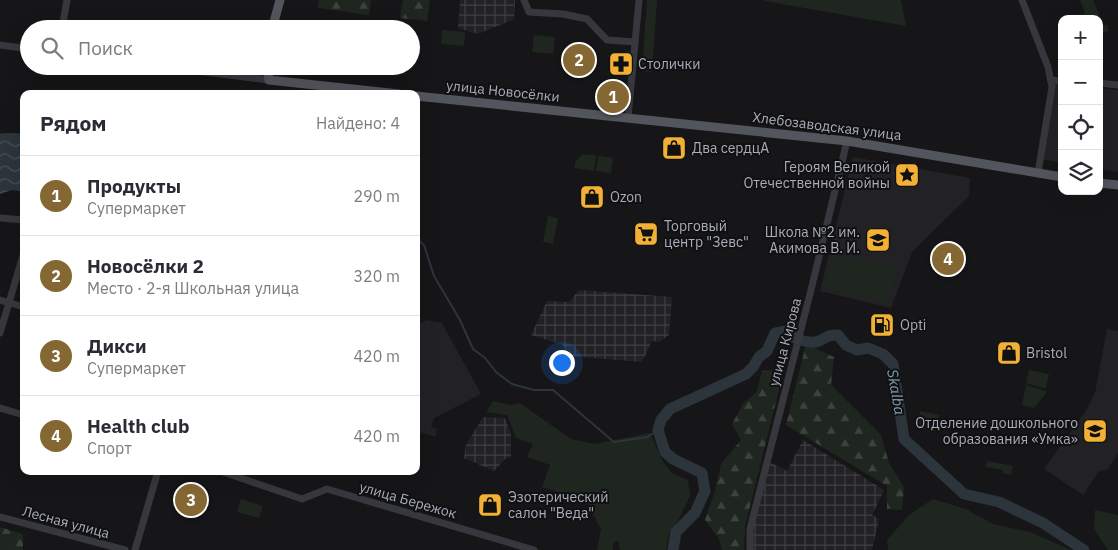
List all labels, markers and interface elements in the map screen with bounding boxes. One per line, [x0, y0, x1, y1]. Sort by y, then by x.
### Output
map controls [1058, 15, 1103, 195]
button: + [1058, 15, 1103, 60]
search box [20, 20, 420, 75]
icon: search [38, 34, 66, 62]
text: Поиск [78, 36, 133, 60]
pin: 2 [563, 41, 595, 79]
pharmacy icon: Столички [608, 51, 634, 77]
place label: Столички [638, 55, 701, 73]
button: − [1058, 60, 1103, 105]
street label: улица Новосёлки [445, 76, 561, 106]
pin: 1 [597, 78, 629, 116]
button: locate [1058, 105, 1103, 150]
street label: Хлебозаводская улица [751, 108, 903, 144]
text: Рядом [40, 109, 107, 137]
text: Найдено: 4 [316, 113, 400, 133]
shop icon: Два сердцА [661, 135, 687, 161]
place label: Два сердцА [692, 139, 769, 157]
button: layers [1058, 150, 1103, 195]
place label: Героям Великой Отечественной войны [743, 158, 890, 192]
place icon: Героям Великой Отечественной войны [894, 162, 920, 188]
text: Продукты [87, 174, 181, 198]
shop icon: Ozon [579, 184, 605, 210]
text: 1 [51, 186, 61, 206]
text: 290 m [353, 186, 400, 206]
place label: Ozon [610, 188, 642, 206]
text: Супермаркет [87, 198, 186, 218]
place label: Торговый центр "Зевс" [664, 217, 749, 251]
supermarket icon: Торговый центр "Зевс" [633, 221, 659, 247]
place label: Школа №2 им. Акимова В. И. [765, 223, 860, 257]
school or university icon: Школа №2 им. Акимова В. И. [865, 227, 891, 253]
pin: 4 [932, 240, 964, 278]
text: Новосёлки 2 [87, 254, 204, 278]
text: 2 [51, 266, 61, 286]
text: 320 m [353, 266, 400, 286]
text: Место · 2-я Школьная улица [87, 278, 299, 298]
street label: улица Кирова [765, 295, 806, 388]
fuel station icon: Opti [869, 312, 895, 338]
place label: Opti [900, 316, 926, 334]
text: Дикси [87, 334, 147, 358]
shop icon: Bristol [996, 340, 1022, 366]
place label: Bristol [1026, 344, 1067, 362]
text: 3 [51, 346, 61, 366]
text: 420 m [353, 346, 400, 366]
your location [549, 350, 575, 376]
text: Супермаркет [87, 358, 186, 378]
water label: Skalba [883, 368, 910, 417]
text: Health club [87, 414, 189, 438]
place label: Отделение дошкольного образования «Умка» [915, 414, 1078, 448]
school or university icon: Отделение дошкольного образования «Умка» [1082, 418, 1108, 444]
text: 4 [51, 426, 61, 446]
text: 420 m [353, 426, 400, 446]
text: Спорт [87, 438, 132, 458]
street label: улица Бережок [357, 478, 459, 523]
pin: 3 [175, 481, 207, 519]
place label: Эзотерический салон "Веда" [508, 488, 608, 522]
shop icon: Эзотерический салон "Веда" [477, 492, 503, 518]
street label: Лесная улица [20, 502, 112, 542]

